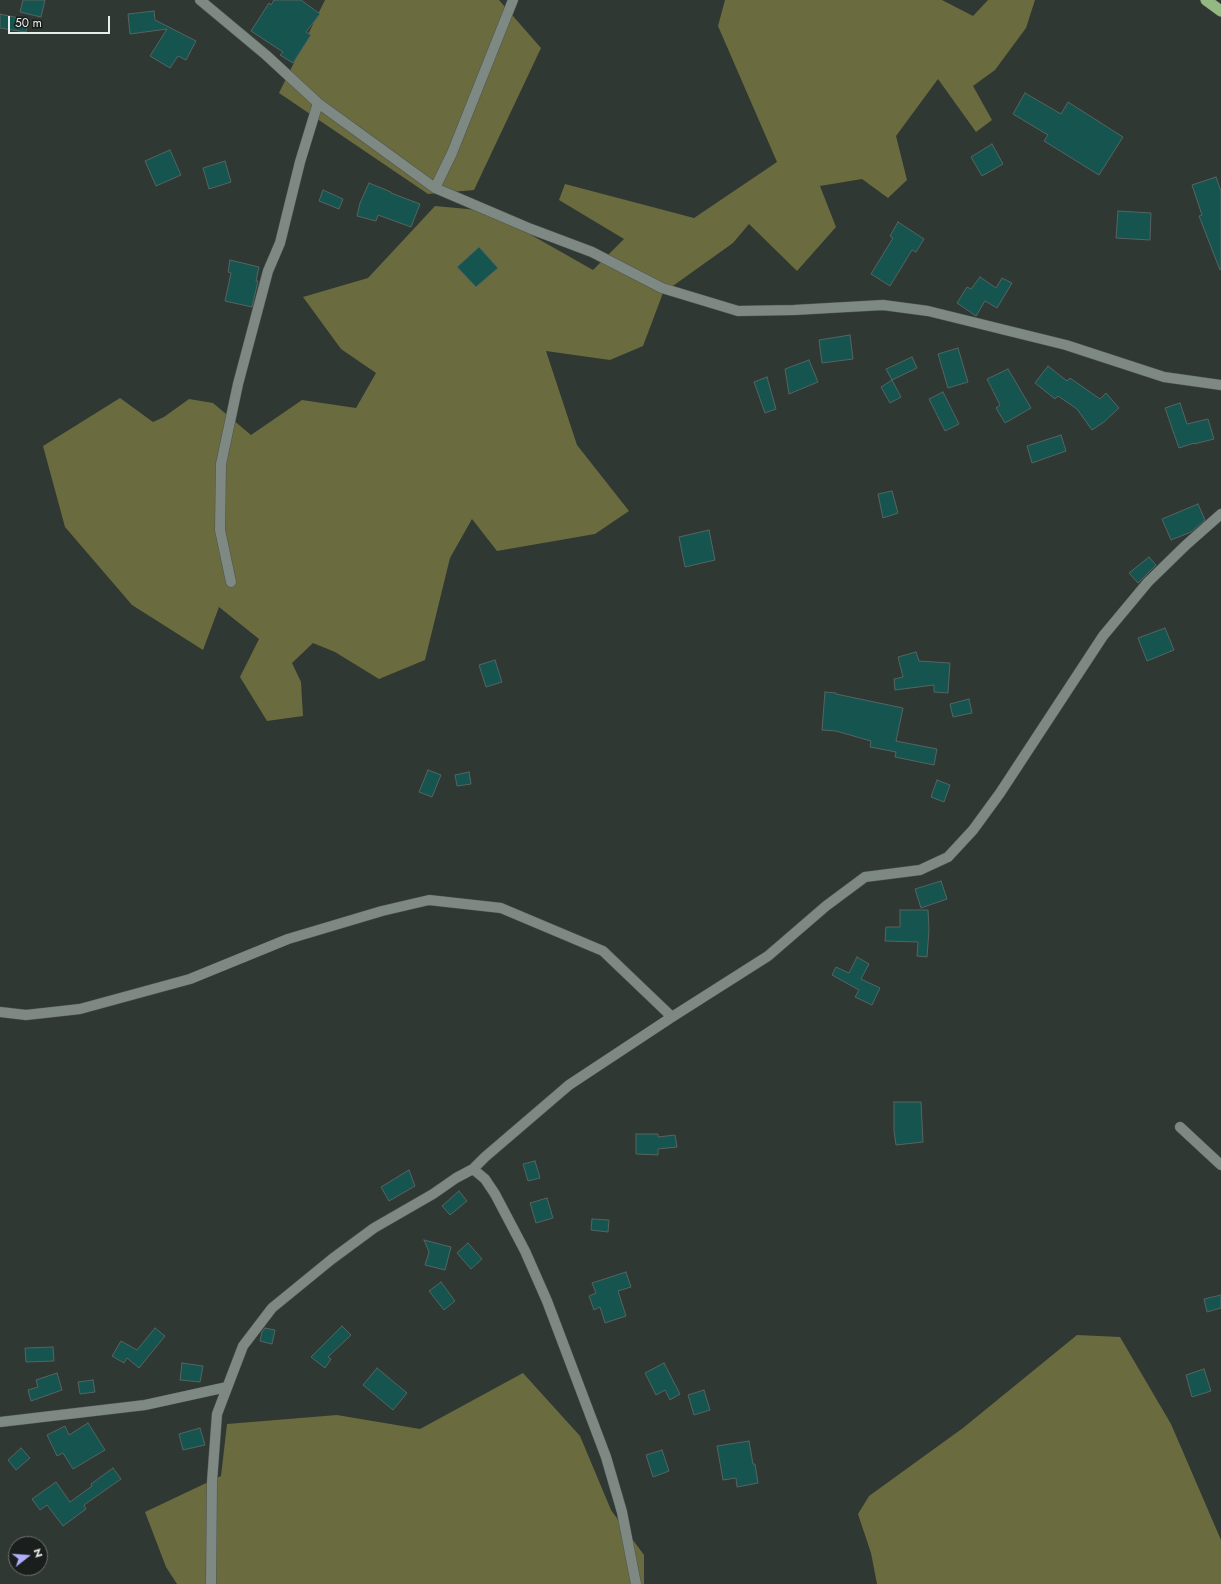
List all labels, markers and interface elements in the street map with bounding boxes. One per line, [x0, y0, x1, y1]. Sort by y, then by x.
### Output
scale bar [10, 8, 112, 34]
text: 50 m [15, 14, 42, 32]
north arrow [8, 1536, 48, 1576]
text: N [30, 1546, 47, 1559]

